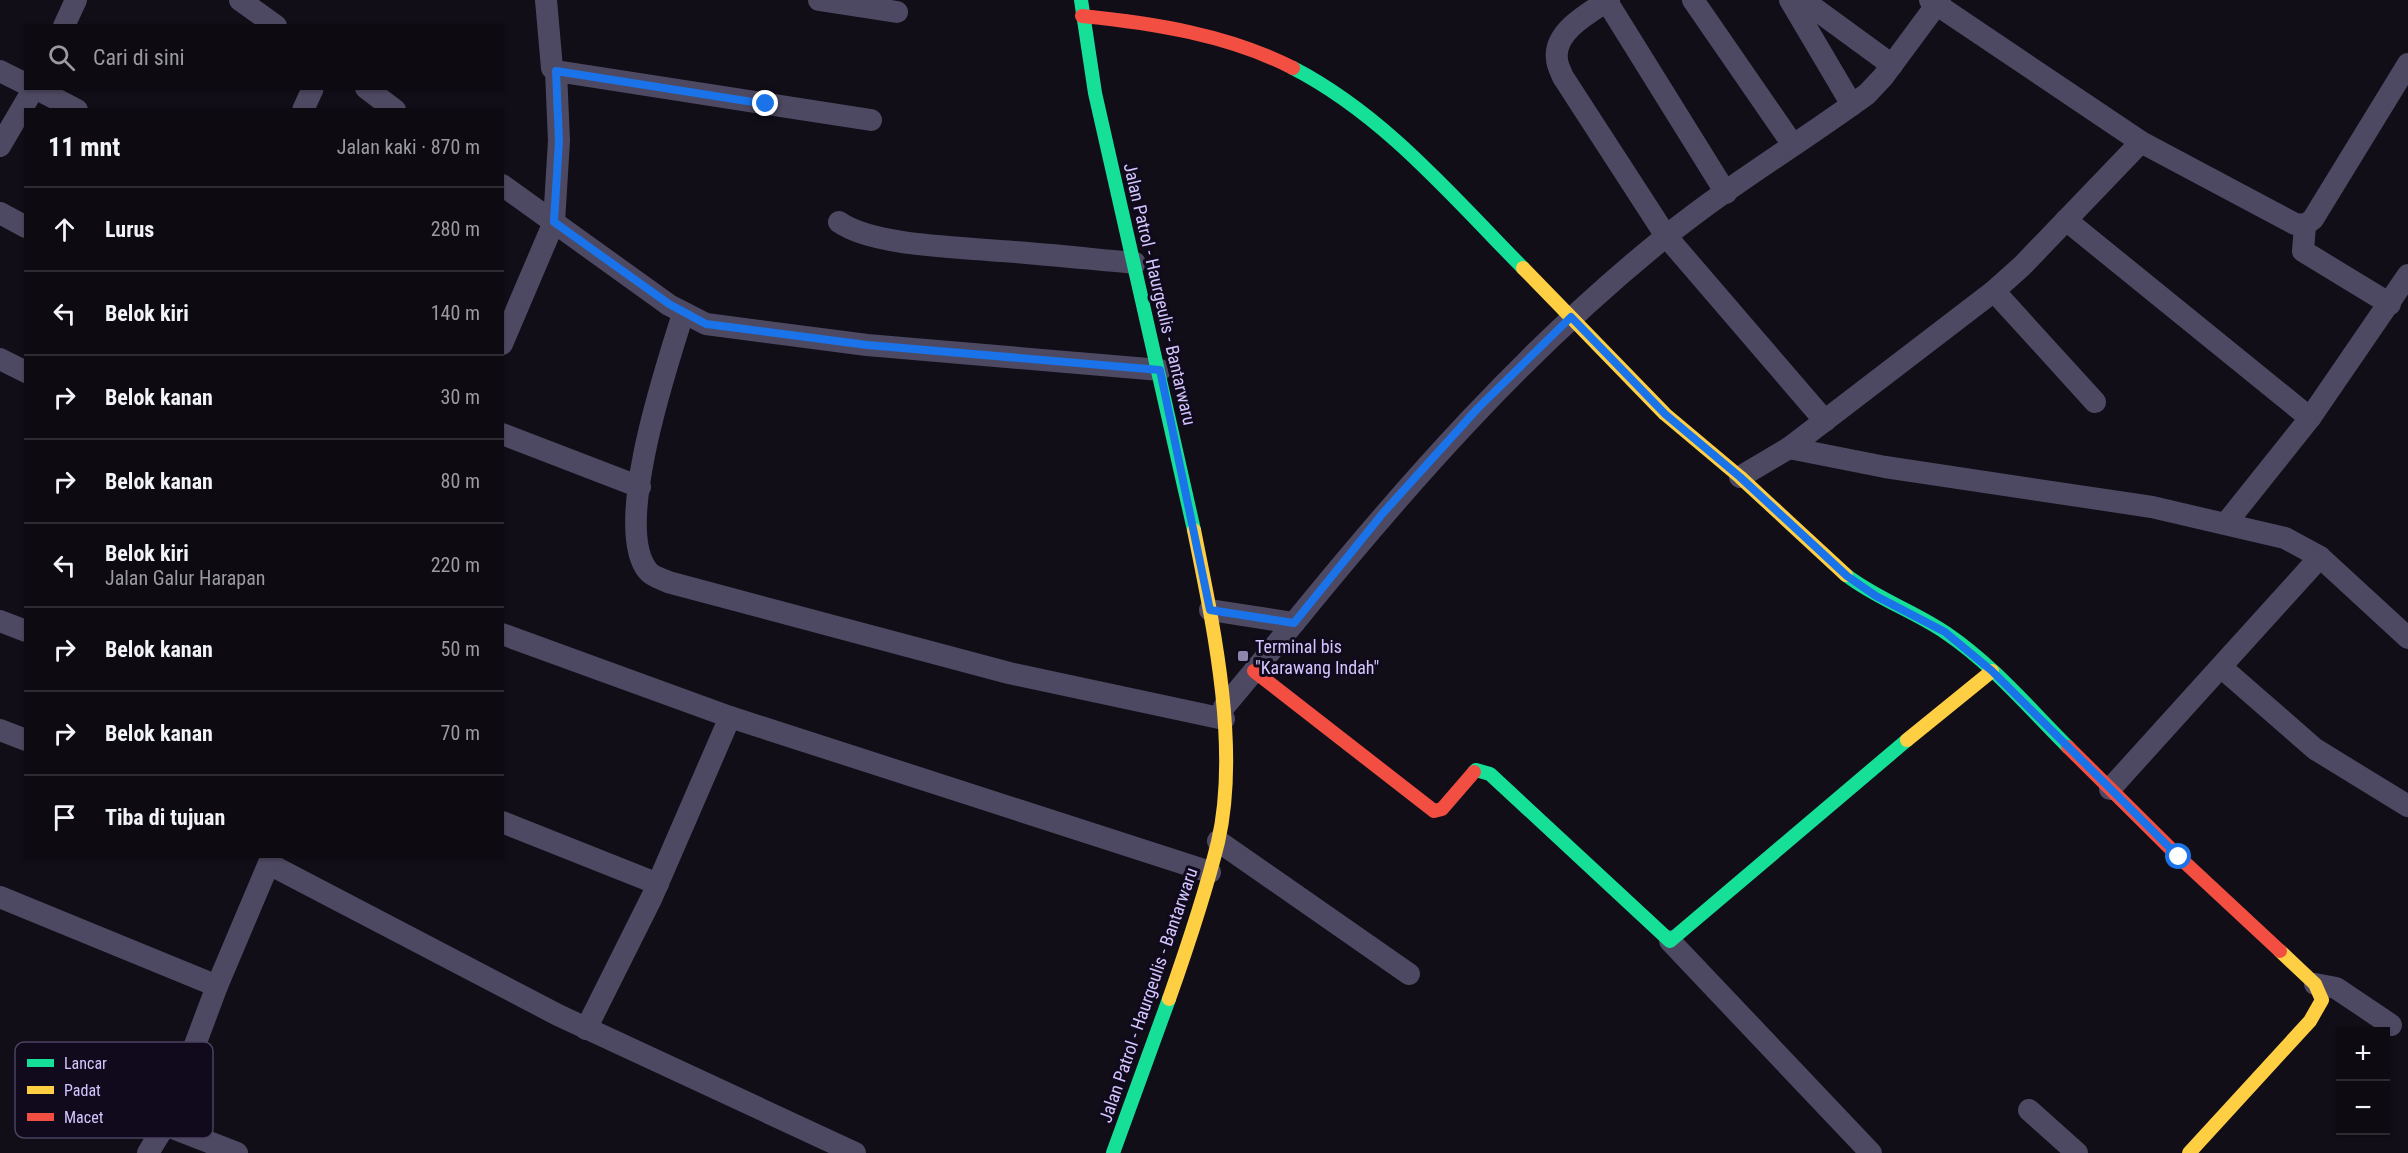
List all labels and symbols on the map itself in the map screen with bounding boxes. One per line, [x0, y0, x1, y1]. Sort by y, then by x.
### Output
route end [752, 90, 778, 116]
street label: Jalan Patrol - Haurgeulis - Bantarwaru [1120, 161, 1200, 427]
place label: Terminal bis "Karawang Indah" [1255, 636, 1379, 678]
marker: Terminal bis "Karawang Indah" [1236, 649, 1250, 663]
route start [2165, 843, 2191, 869]
street label: Jalan Patrol - Haurgeulis - Bantarwaru [1094, 865, 1202, 1125]
legend [15, 1042, 213, 1138]
text: Lancar [64, 1054, 107, 1073]
text: Padat [64, 1081, 101, 1100]
text: Macet [64, 1108, 104, 1127]

